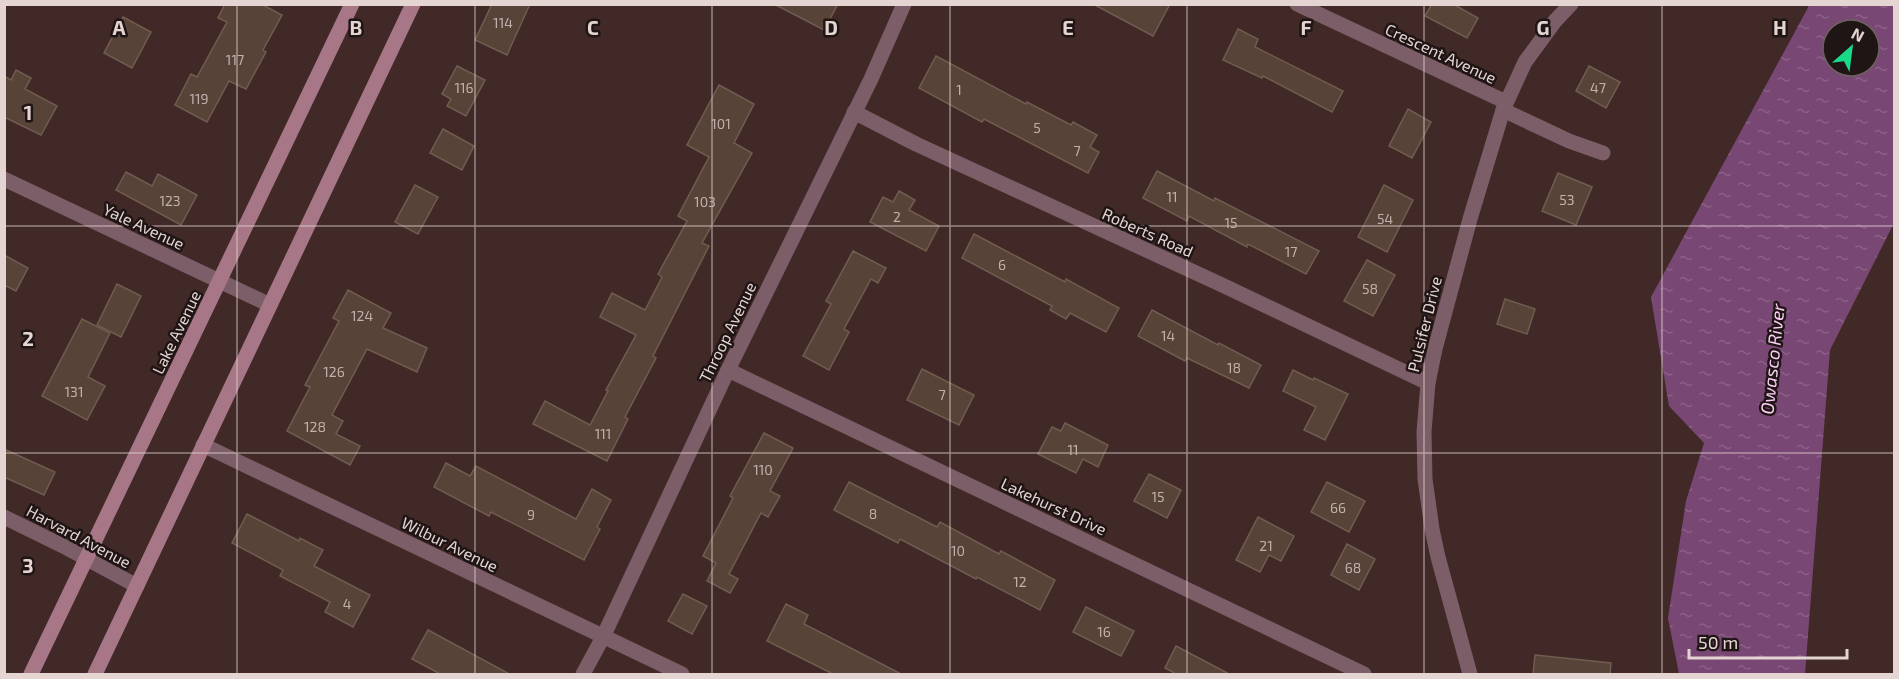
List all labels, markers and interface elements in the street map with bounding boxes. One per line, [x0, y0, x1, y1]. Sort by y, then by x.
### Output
house number: 114 [493, 14, 513, 31]
text: A [112, 15, 126, 39]
text: B [350, 15, 362, 39]
text: C [587, 15, 599, 39]
text: D [824, 15, 838, 39]
text: E [1062, 15, 1074, 39]
text: F [1300, 15, 1312, 39]
text: G [1537, 15, 1549, 39]
text: H [1773, 15, 1787, 39]
north arrow [1821, 18, 1881, 78]
street label: Crescent Avenue [1382, 19, 1500, 87]
text: N [1849, 23, 1868, 45]
house number: 117 [226, 51, 244, 68]
house number: 116 [454, 79, 474, 96]
house number: 47 [1590, 79, 1606, 96]
house number: 1 [956, 81, 962, 98]
house number: 119 [189, 90, 209, 107]
text: 1 [24, 100, 32, 124]
house number: 101 [711, 115, 731, 132]
house number: 5 [1033, 119, 1041, 136]
house number: 7 [1073, 142, 1081, 159]
house number: 11 [1166, 188, 1178, 205]
house number: 53 [1559, 191, 1575, 208]
house number: 123 [159, 192, 181, 209]
house number: 103 [694, 193, 716, 210]
street label: Yale Avenue [100, 199, 188, 253]
street label: Roberts Road [1100, 203, 1196, 261]
house number: 2 [893, 208, 901, 225]
house number: 54 [1377, 210, 1393, 227]
house number: 15 [1224, 214, 1238, 231]
house number: 17 [1285, 243, 1297, 260]
house number: 6 [998, 256, 1006, 273]
street label: Pulsifer Drive [1403, 274, 1445, 374]
street label: Throop Avenue [695, 279, 759, 385]
house number: 58 [1362, 280, 1378, 297]
street label: Lake Avenue [148, 287, 204, 377]
water label: Owasco River [1755, 302, 1789, 416]
house number: 124 [351, 307, 373, 324]
text: 2 [22, 326, 34, 350]
house number: 14 [1161, 327, 1175, 344]
house number: 18 [1227, 359, 1241, 376]
house number: 126 [323, 363, 345, 380]
house number: 131 [65, 383, 83, 400]
house number: 7 [938, 386, 946, 403]
house number: 128 [304, 418, 326, 435]
house number: 111 [595, 425, 611, 442]
house number: 11 [1067, 441, 1079, 458]
house number: 110 [753, 461, 773, 478]
street label: Lakehurst Drive [998, 473, 1110, 539]
house number: 15 [1151, 488, 1165, 505]
house number: 66 [1330, 499, 1346, 516]
street label: Harvard Avenue [24, 501, 134, 571]
house number: 8 [869, 505, 877, 522]
house number: 9 [527, 506, 535, 523]
street label: Wilbur Avenue [399, 512, 501, 576]
house number: 21 [1259, 537, 1273, 554]
house number: 10 [951, 542, 965, 559]
text: 3 [22, 553, 34, 577]
house number: 68 [1345, 559, 1361, 576]
house number: 12 [1013, 573, 1027, 590]
house number: 4 [343, 595, 351, 612]
scale bar [1689, 622, 1846, 660]
house number: 16 [1097, 623, 1111, 640]
text: 50 m [1698, 631, 1738, 653]

